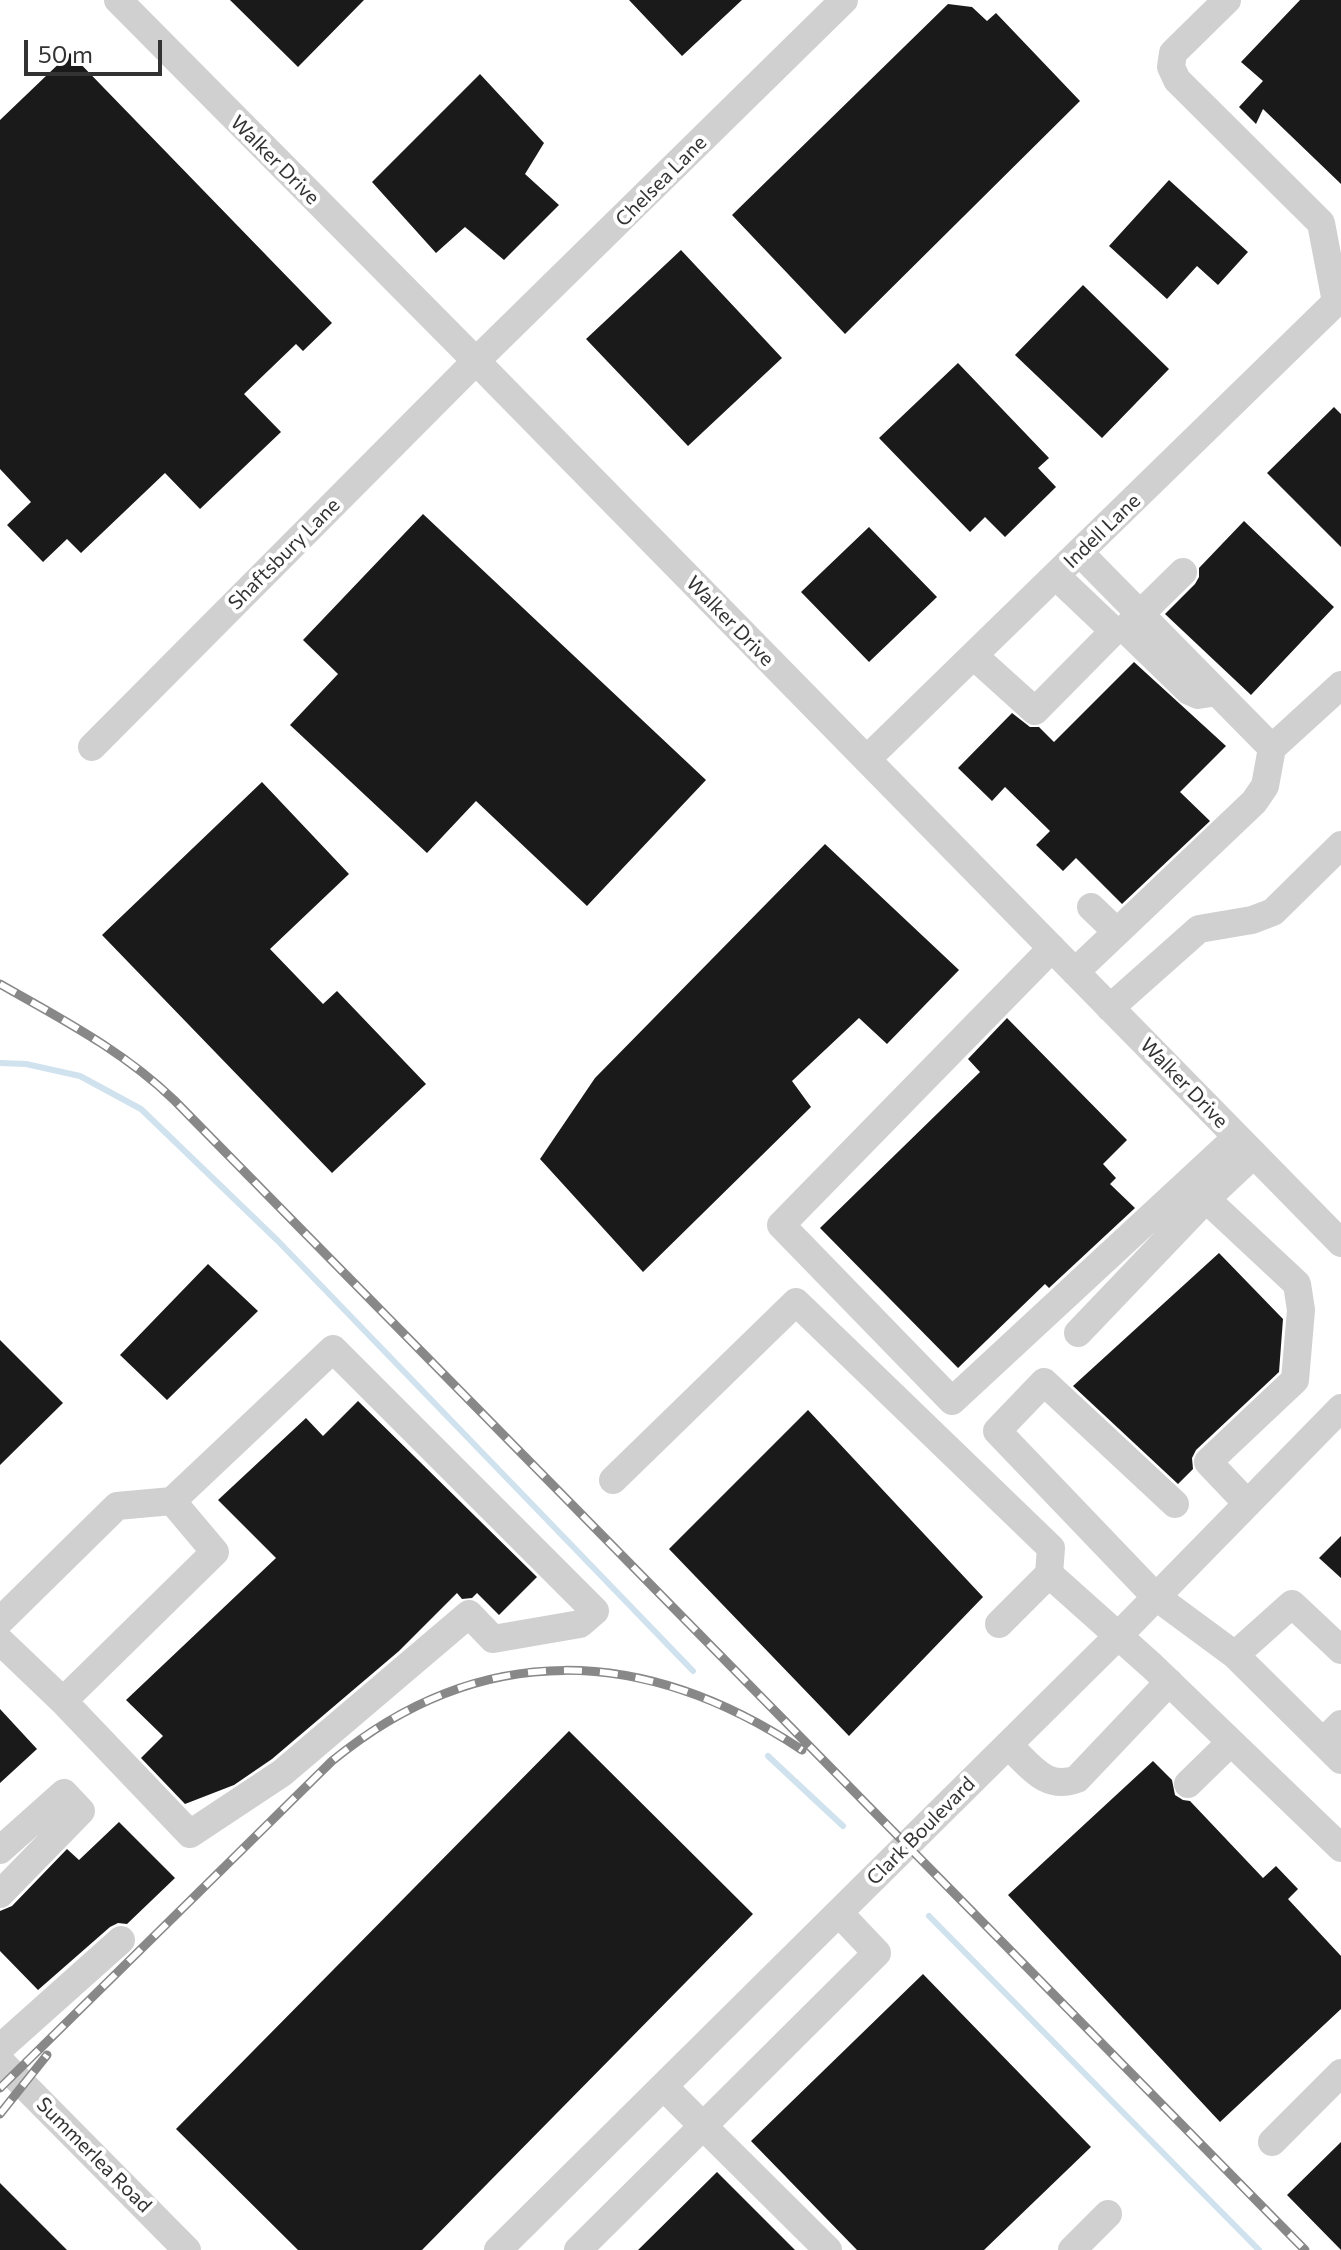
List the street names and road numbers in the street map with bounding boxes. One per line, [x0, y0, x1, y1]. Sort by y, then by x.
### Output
street label: Walker Drive [226, 111, 324, 209]
street label: Chelsea Lane [611, 131, 711, 231]
street label: Indell Lane [1059, 489, 1145, 573]
street label: Shaftsbury Lane [223, 493, 345, 615]
street label: Walker Drive [681, 571, 779, 671]
street label: Walker Drive [1135, 1033, 1233, 1133]
street label: Clark Boulevard [862, 1772, 980, 1890]
street label: Summerlea Road [31, 2092, 157, 2218]

